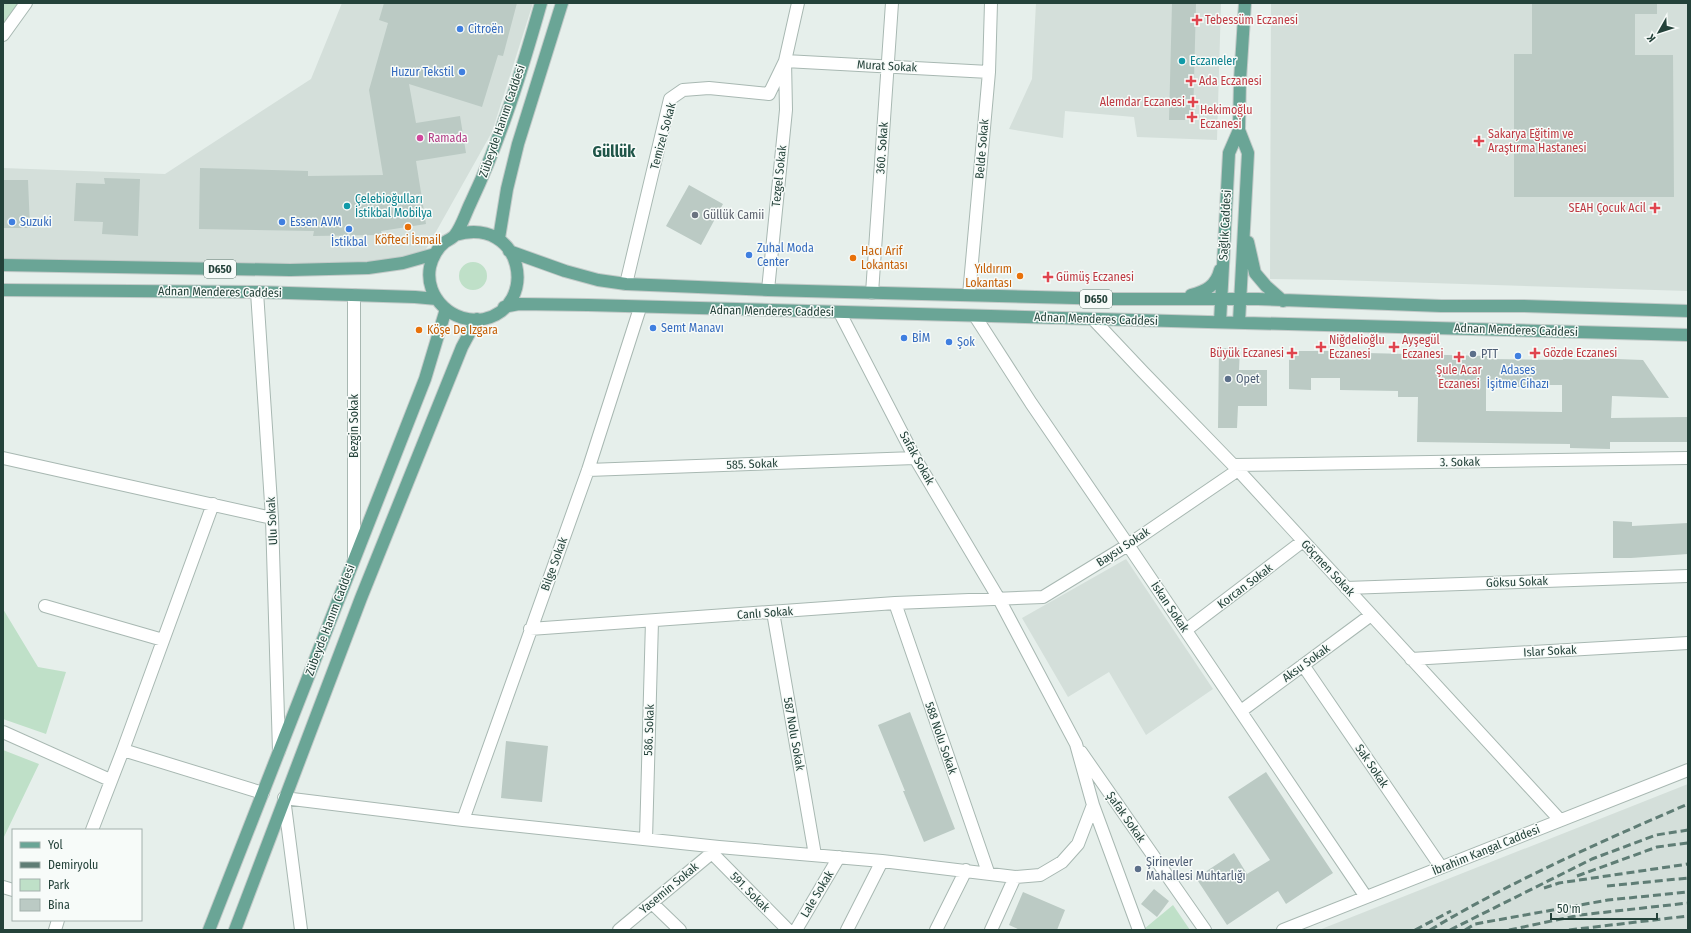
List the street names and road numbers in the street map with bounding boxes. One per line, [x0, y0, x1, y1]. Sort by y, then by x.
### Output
street label: Murat Sokak [856, 57, 918, 75]
street label: Zübeyde Hanım Caddesi [476, 63, 528, 179]
street label: Temizel Sokak [647, 101, 679, 171]
street label: Belde Sokak [972, 118, 992, 179]
street label: 360. Sokak [873, 121, 891, 174]
street label: Tezgel Sokak [769, 144, 789, 208]
street label: Sağlık Caddesi [1216, 189, 1234, 261]
road number: D650 [204, 260, 236, 278]
street label: Adnan Menderes Caddesi [158, 284, 282, 300]
road number: D650 [1080, 290, 1112, 308]
street label: Adnan Menderes Caddesi [710, 303, 834, 319]
street label: Adnan Menderes Caddesi [1034, 310, 1158, 328]
street label: Adnan Menderes Caddesi [1454, 321, 1578, 339]
street label: Bezgin Sokak [347, 394, 361, 458]
street label: Safak Sokak [897, 429, 938, 487]
street label: 3. Sokak [1440, 455, 1480, 469]
street label: 585. Sokak [726, 456, 778, 472]
street label: Ulu Sokak [264, 496, 280, 546]
street label: Baysu Sokak [1094, 524, 1153, 569]
street label: Bilge Sokak [538, 535, 570, 593]
street label: Göçmen Sokak [1298, 537, 1358, 599]
street label: Korcan Sokak [1215, 560, 1276, 611]
street label: Zübeyde Hanım Caddesi [302, 563, 358, 677]
street label: Göksu Sokak [1486, 574, 1549, 590]
street label: İskan Sokak [1148, 579, 1193, 635]
street label: Canlı Sokak [736, 604, 794, 622]
street label: Aksu Sokak [1280, 641, 1333, 685]
street label: Islar Sokak [1523, 643, 1577, 659]
street label: 587 Nolu Sokak [781, 696, 807, 772]
street label: 588 Nolu Sokak [922, 700, 960, 776]
street label: 586. Sokak [641, 703, 657, 756]
street label: Sak Sokak [1352, 742, 1392, 791]
street label: Şafak Sokak [1103, 789, 1149, 845]
street label: İbrahim Kangal Caddesi [1430, 821, 1542, 878]
street label: Yasemin Sokak [637, 859, 702, 917]
street label: Lale Sokak [798, 868, 837, 920]
street label: 591. Sokak [727, 869, 773, 915]

